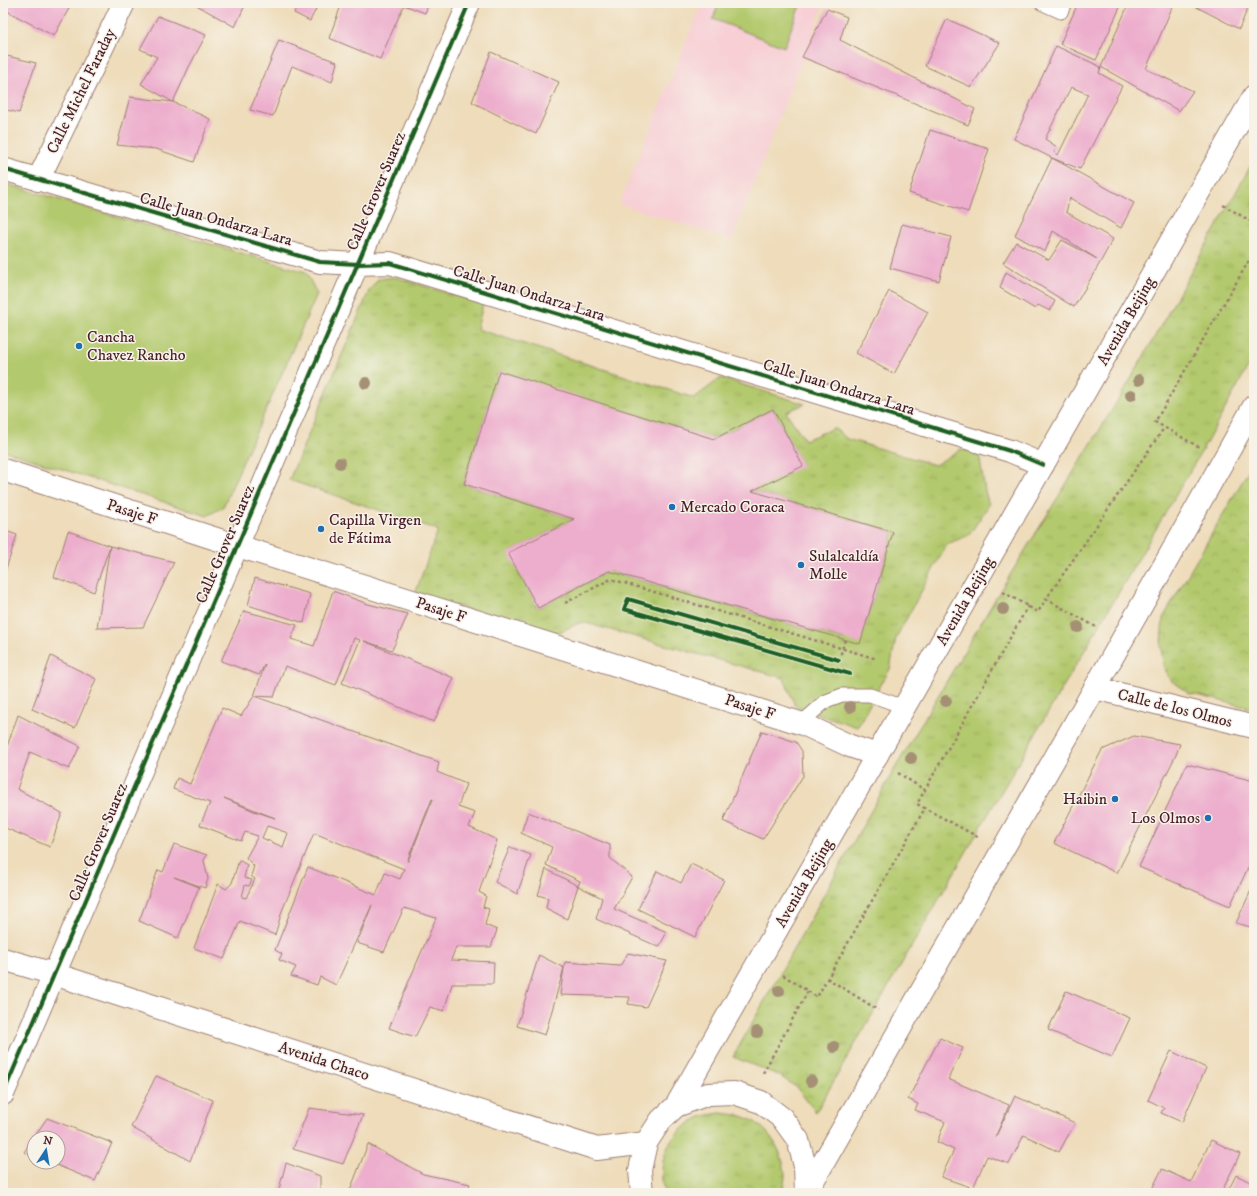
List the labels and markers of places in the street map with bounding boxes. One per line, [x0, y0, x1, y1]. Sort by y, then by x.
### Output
place label: Cancha Chavez Rancho [87, 327, 186, 365]
marker: Cancha Chavez Rancho [74, 341, 84, 351]
place label: Mercado Coraca [680, 497, 785, 517]
marker: Mercado Coraca [667, 502, 677, 512]
place label: Capilla Virgen de Fátima [329, 510, 422, 548]
marker: Capilla Virgen de Fátima [316, 524, 326, 534]
place label: Sulalcaldía Molle [809, 546, 879, 584]
marker: Sulalcaldía Molle [796, 560, 806, 570]
place label: Haibin [1063, 789, 1108, 809]
marker: Haibin [1110, 794, 1120, 804]
place label: Los Olmos [1131, 808, 1200, 828]
marker: Los Olmos [1203, 813, 1213, 823]

